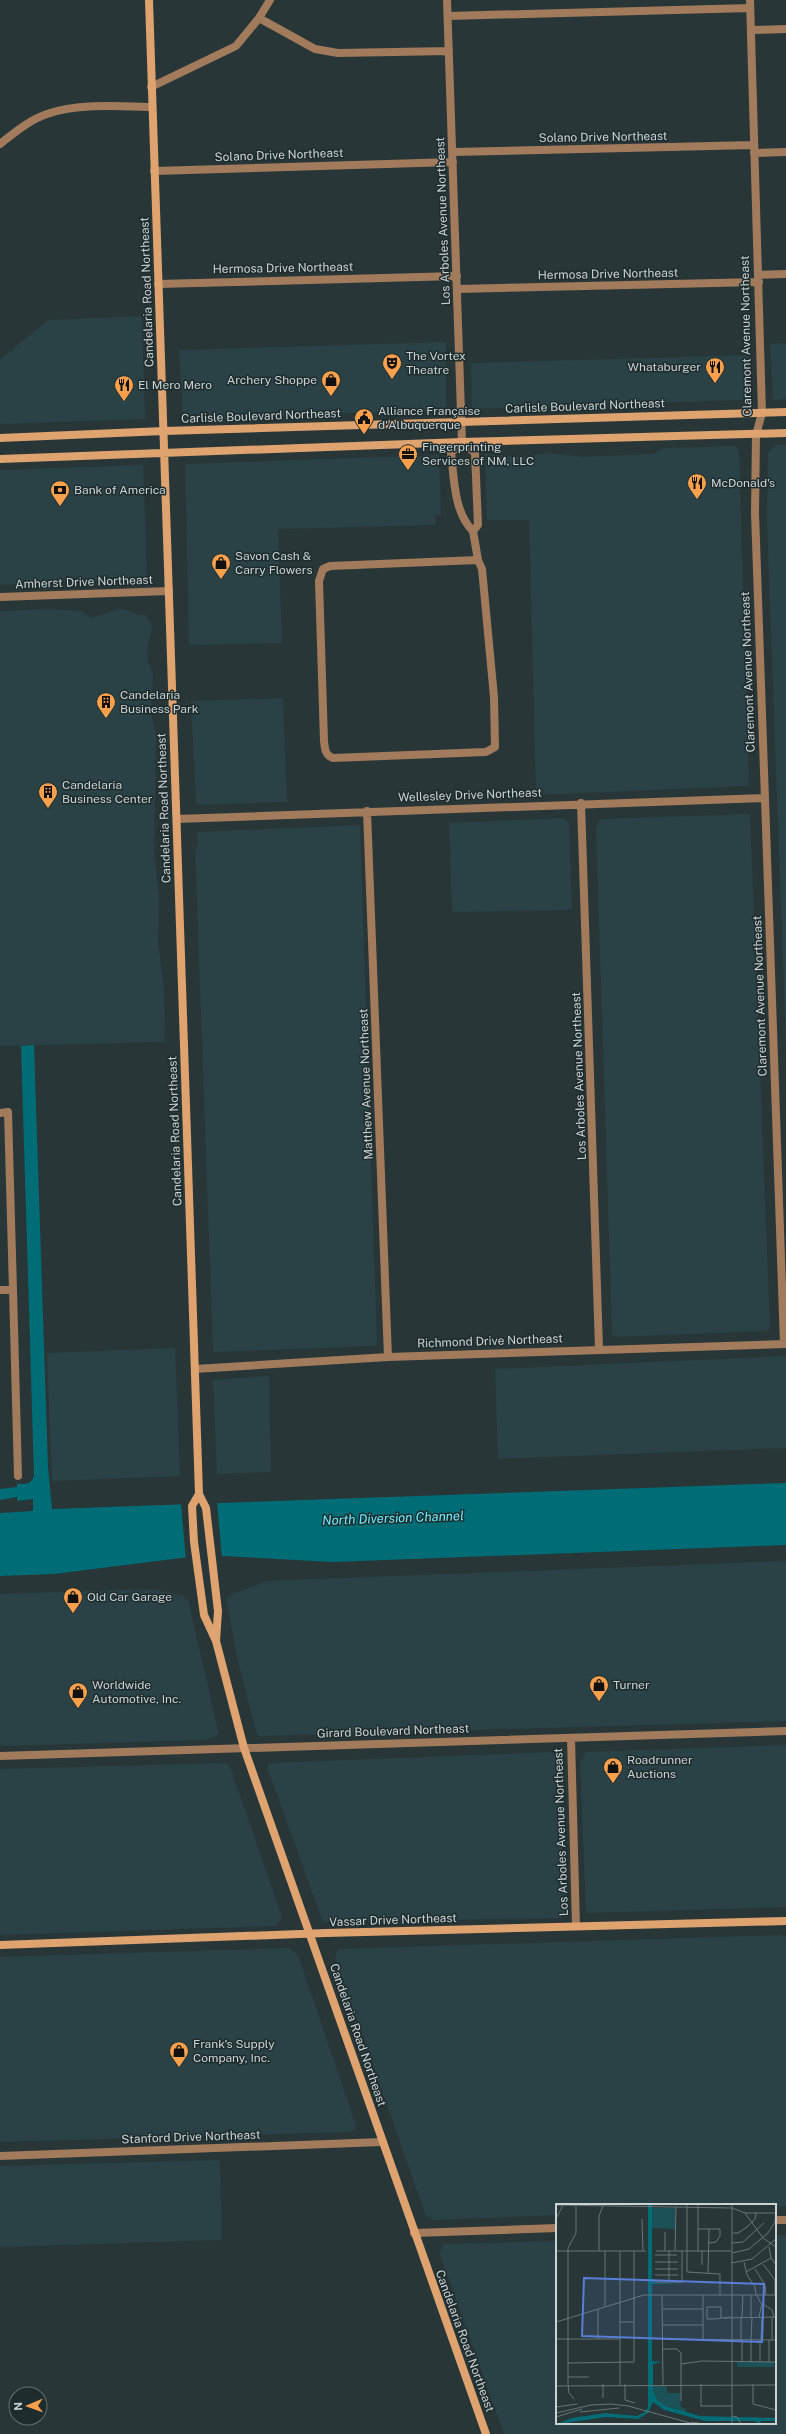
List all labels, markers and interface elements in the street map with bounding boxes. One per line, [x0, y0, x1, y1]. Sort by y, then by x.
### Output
street label: Solano Drive Northeast [538, 129, 668, 145]
street label: Los Arboles Avenue Northeast [433, 136, 453, 305]
street label: Solano Drive Northeast [214, 146, 344, 164]
street label: Candelaria Road Northeast [137, 216, 157, 367]
street label: Claremont Avenue Northeast [738, 255, 754, 417]
street label: Hermosa Drive Northeast [213, 260, 354, 276]
street label: Hermosa Drive Northeast [538, 266, 679, 282]
place label: The Vortex Theatre [406, 349, 466, 377]
theatre icon: The Vortex Theatre [381, 352, 403, 380]
restaurant icon: Whataburger [704, 356, 726, 384]
place label: Whataburger [628, 360, 701, 374]
shop icon: Archery Shoppe [320, 369, 342, 397]
place label: Archery Shoppe [227, 373, 317, 387]
restaurant icon: El Mero Mero [113, 374, 135, 402]
place label: El Mero Mero [138, 378, 212, 392]
street label: Carlisle Boulevard Northeast [505, 396, 666, 416]
place label: Alliance Française d'Albuquerque [378, 404, 480, 432]
street label: Carlisle Boulevard Northeast [181, 406, 342, 426]
public building icon: Alliance Française d'Albuquerque [353, 407, 375, 435]
place label: Fingerprinting Services of NM, LLC [422, 440, 534, 468]
office icon: Fingerprinting Services of NM, LLC [397, 443, 419, 471]
restaurant icon: McDonald's [686, 472, 708, 500]
place label: McDonald's [711, 476, 775, 490]
bank icon: Bank of America [49, 479, 71, 507]
place label: Bank of America [74, 483, 166, 497]
place label: Savon Cash & Carry Flowers [235, 549, 313, 577]
shop icon: Savon Cash & Carry Flowers [210, 552, 232, 580]
street label: Amherst Drive Northeast [15, 573, 154, 591]
street label: Claremont Avenue Northeast [738, 591, 758, 753]
place label: Candelaria Business Park [120, 688, 199, 716]
building icon: Candelaria Business Park [95, 691, 117, 719]
street label: Candelaria Road Northeast [154, 732, 174, 883]
place label: Candelaria Business Center [62, 778, 153, 806]
building icon: Candelaria Business Center [37, 781, 59, 809]
street label: Wellesley Drive Northeast [398, 785, 543, 805]
street label: Claremont Avenue Northeast [750, 915, 770, 1077]
street label: Los Arboles Avenue Northeast [569, 991, 589, 1160]
street label: Matthew Avenue Northeast [356, 1008, 376, 1160]
street label: Candelaria Road Northeast [165, 1055, 185, 1206]
street label: Richmond Drive Northeast [417, 1331, 563, 1351]
water label: North Diversion Channel [322, 1508, 464, 1528]
shop icon: Old Car Garage [62, 1586, 84, 1614]
place label: Old Car Garage [87, 1590, 172, 1604]
shop icon: Turner [588, 1674, 610, 1702]
place label: Worldwide Automotive, Inc. [92, 1678, 181, 1706]
place label: Turner [613, 1678, 650, 1692]
shop icon: Worldwide Automotive, Inc. [67, 1681, 89, 1709]
street label: Girard Boulevard Northeast [317, 1721, 470, 1741]
street label: Los Arboles Avenue Northeast [551, 1747, 571, 1916]
place label: Roadrunner Auctions [627, 1753, 693, 1781]
shop icon: Roadrunner Auctions [602, 1756, 624, 1784]
street label: Vassar Drive Northeast [329, 1911, 457, 1929]
street label: Candelaria Road Northeast [327, 1962, 389, 2109]
place label: Frank's Supply Company, Inc. [193, 2037, 275, 2065]
shop icon: Frank's Supply Company, Inc. [168, 2040, 190, 2068]
street label: Stanford Drive Northeast [121, 2128, 261, 2146]
inset map [556, 2204, 776, 2424]
street label: Candelaria Road Northeast [433, 2268, 497, 2414]
north arrow [8, 2386, 48, 2426]
text: N [12, 2402, 24, 2411]

